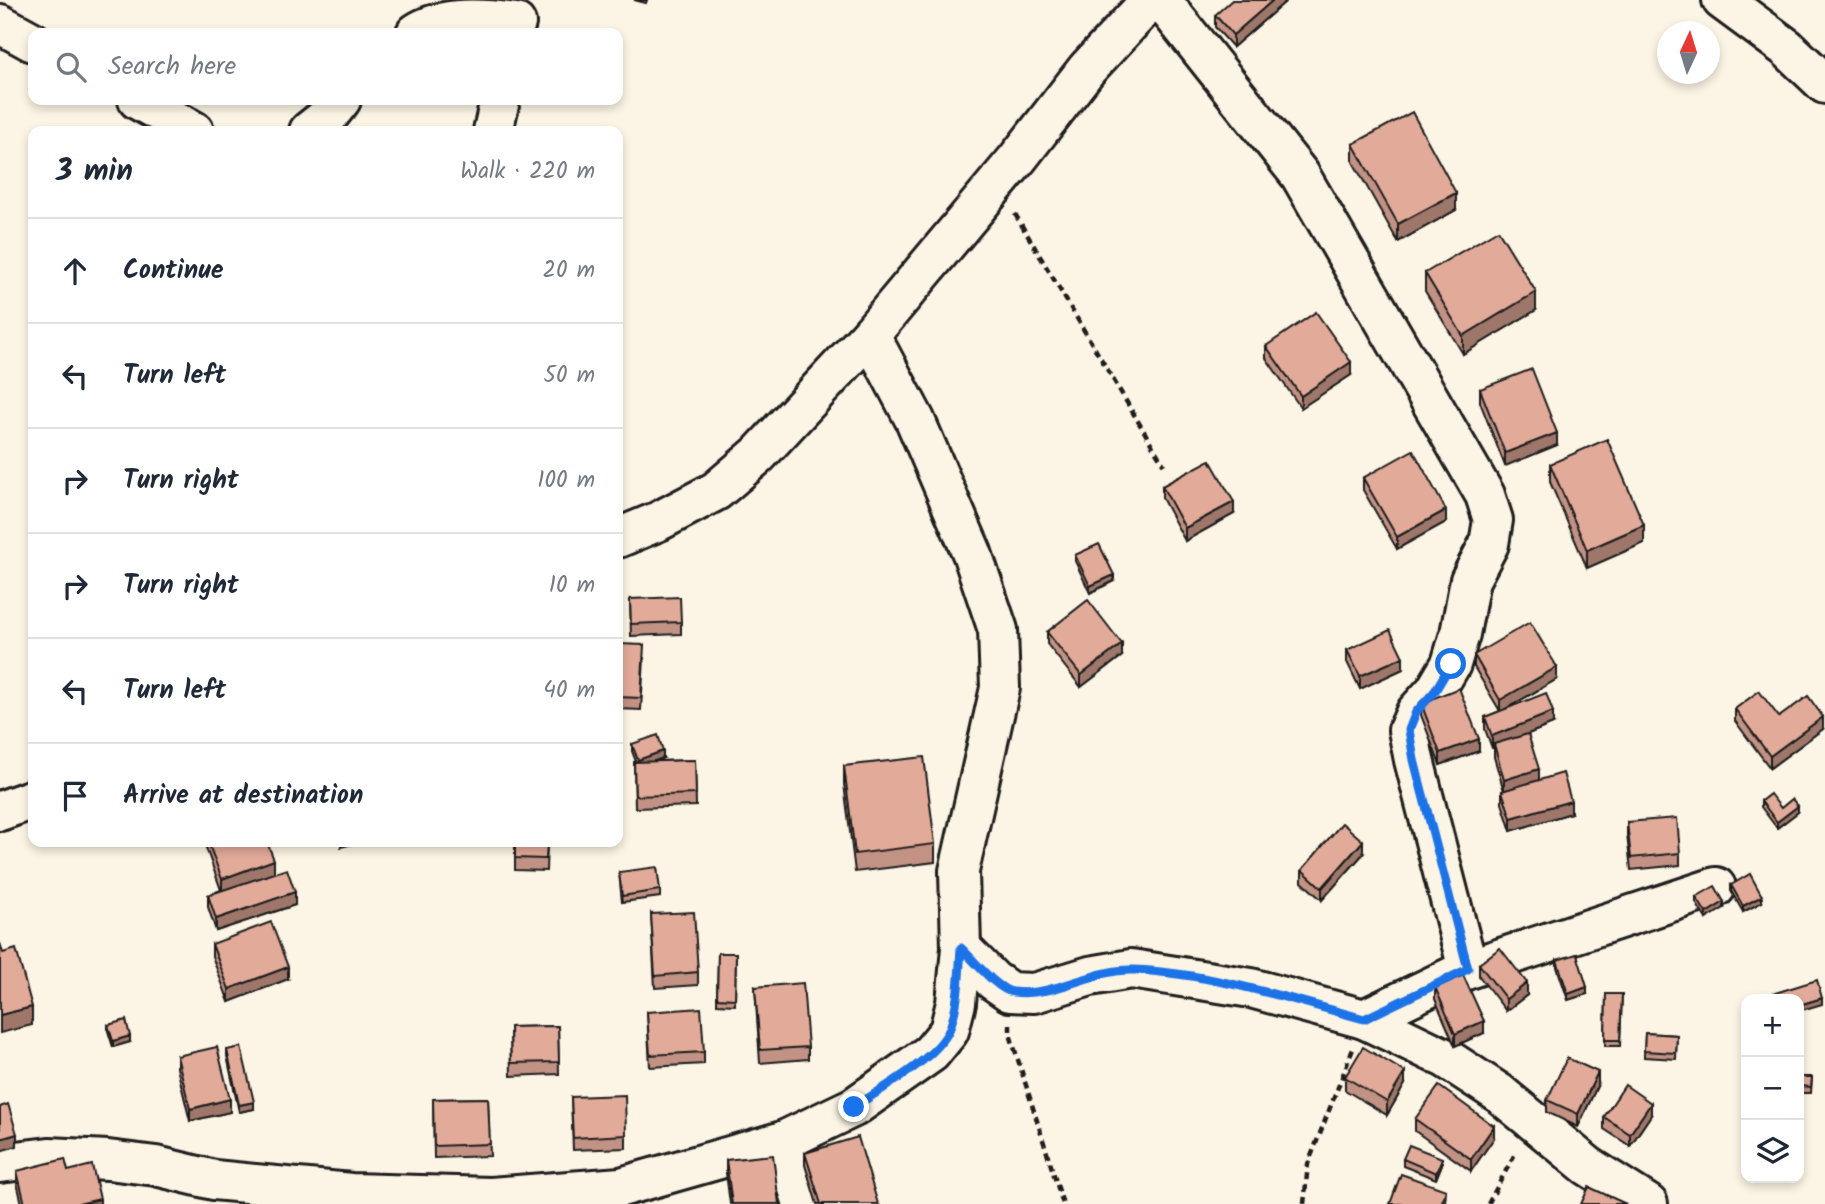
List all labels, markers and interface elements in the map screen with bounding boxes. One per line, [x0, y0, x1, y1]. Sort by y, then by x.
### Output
north arrow [1657, 21, 1720, 84]
search box [28, 28, 623, 105]
text: Search here [108, 46, 236, 88]
icon: search [52, 48, 90, 86]
text: 3 min [56, 148, 133, 196]
text: Walk · 220 m [460, 154, 595, 190]
text: Continue [123, 250, 224, 292]
icon: ahead [56, 252, 94, 290]
text: 20 m [543, 253, 595, 289]
text: Turn left [123, 355, 226, 397]
icon: left [56, 357, 94, 395]
text: 50 m [544, 358, 595, 394]
text: Turn right [123, 460, 239, 502]
icon: right [56, 462, 94, 500]
text: 100 m [537, 463, 595, 499]
text: Turn right [123, 565, 239, 607]
icon: right [56, 567, 94, 605]
text: 10 m [549, 568, 595, 604]
route start [1435, 648, 1466, 679]
text: Turn left [123, 670, 226, 712]
icon: left [56, 672, 94, 710]
text: 40 m [543, 673, 595, 709]
text: Arrive at destination [123, 775, 363, 817]
icon: arrive [56, 777, 94, 815]
map controls [1741, 994, 1804, 1183]
button: + [1741, 994, 1804, 1057]
button: − [1741, 1057, 1804, 1120]
route end [838, 1091, 869, 1122]
button: layers [1741, 1120, 1804, 1183]

